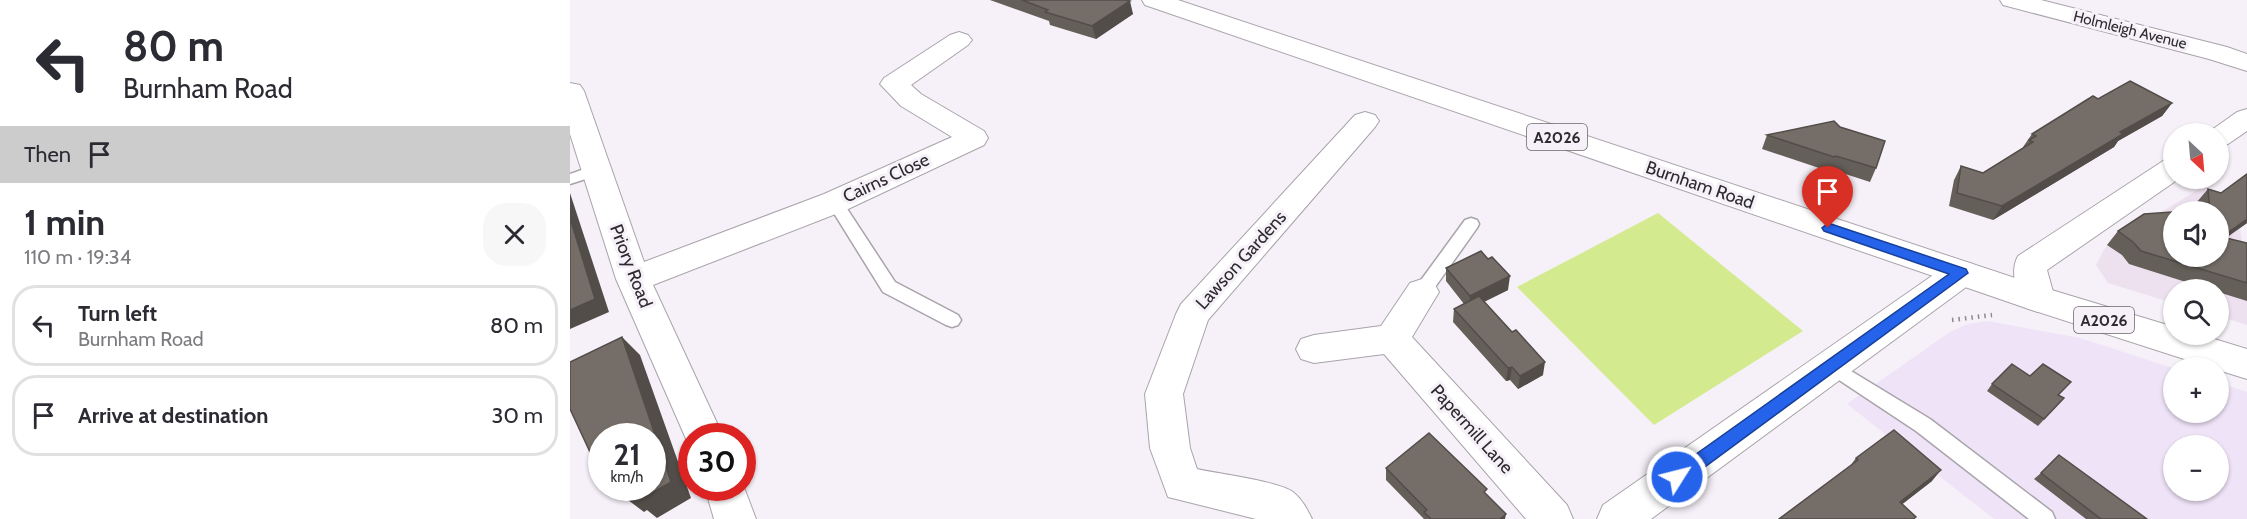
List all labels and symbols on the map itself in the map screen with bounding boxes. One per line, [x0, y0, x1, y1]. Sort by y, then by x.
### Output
street label: Holmleigh Avenue [2071, 7, 2189, 53]
north arrow [2163, 123, 2229, 189]
road number: A2026 [1527, 124, 1587, 150]
street label: Cairns Close [839, 148, 933, 208]
street label: Burnham Road [1643, 156, 1757, 214]
pin [1802, 166, 1853, 228]
street label: Lawson Gardens [1191, 206, 1291, 314]
street label: Priory Road [605, 221, 657, 311]
road number: A2026 [2074, 307, 2134, 333]
street label: Papermill Lane [1426, 380, 1518, 478]
speed limit sign: 30 [678, 423, 756, 501]
position arrow [1645, 445, 1709, 509]

